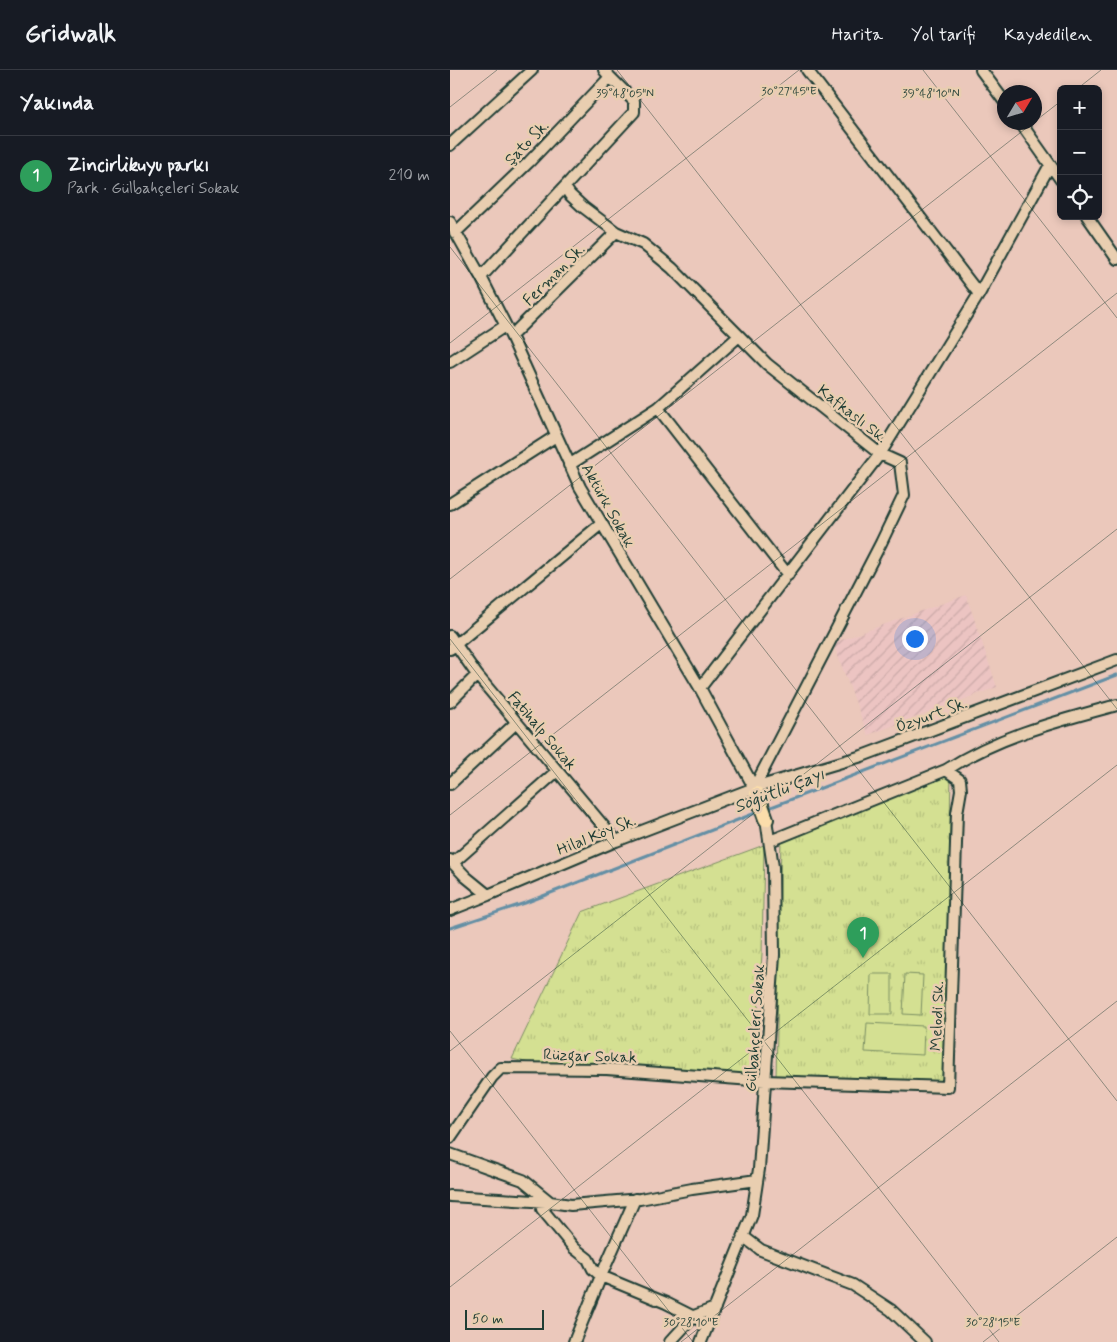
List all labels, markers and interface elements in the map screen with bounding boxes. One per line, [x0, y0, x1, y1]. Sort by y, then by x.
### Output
text: Gridwalk [25, 19, 116, 50]
text: Harita [832, 23, 883, 47]
text: Yol tarifi [911, 23, 976, 47]
text: Kaydedilen [1004, 23, 1092, 47]
text: 30°27'45"E [761, 84, 817, 100]
north arrow [997, 85, 1042, 130]
map controls [1057, 85, 1102, 220]
button: + [1057, 85, 1102, 130]
text: 39°48'05"N [596, 86, 654, 102]
text: 39°48'10"N [902, 86, 960, 102]
text: Yakında [20, 89, 94, 117]
street label: Şato Sk. [500, 116, 554, 170]
button: − [1057, 130, 1102, 175]
text: Zincirlikuyu parkı [67, 153, 209, 178]
text: 1 [32, 165, 40, 186]
text: 210 m [389, 165, 430, 186]
button: locate [1057, 175, 1102, 220]
text: Park · Gülbahçeleri Sokak [67, 178, 239, 199]
street label: Ferman Sk. [518, 239, 590, 311]
street label: Kafkaslı Sk. [813, 380, 891, 448]
street label: Aktürk Sokak [576, 460, 639, 552]
your location [902, 626, 928, 652]
street label: Fatihalp Sokak [503, 687, 581, 775]
street label: Özyurt Sk. [893, 693, 970, 738]
water label: Söğütlü Çayı [731, 763, 828, 819]
street label: Hilal Köy Sk. [554, 810, 639, 861]
pin: 1 [847, 917, 879, 958]
street label: Gülbahçeleri Sokak [741, 964, 770, 1093]
street label: Melodi Sk. [926, 981, 949, 1051]
street label: Rüzgar Sokak [543, 1044, 637, 1070]
scale bar [465, 1307, 544, 1330]
text: 50 m [472, 1310, 503, 1328]
text: 30°28'10"E [664, 1315, 718, 1331]
text: 30°28'15"E [966, 1315, 1020, 1331]

